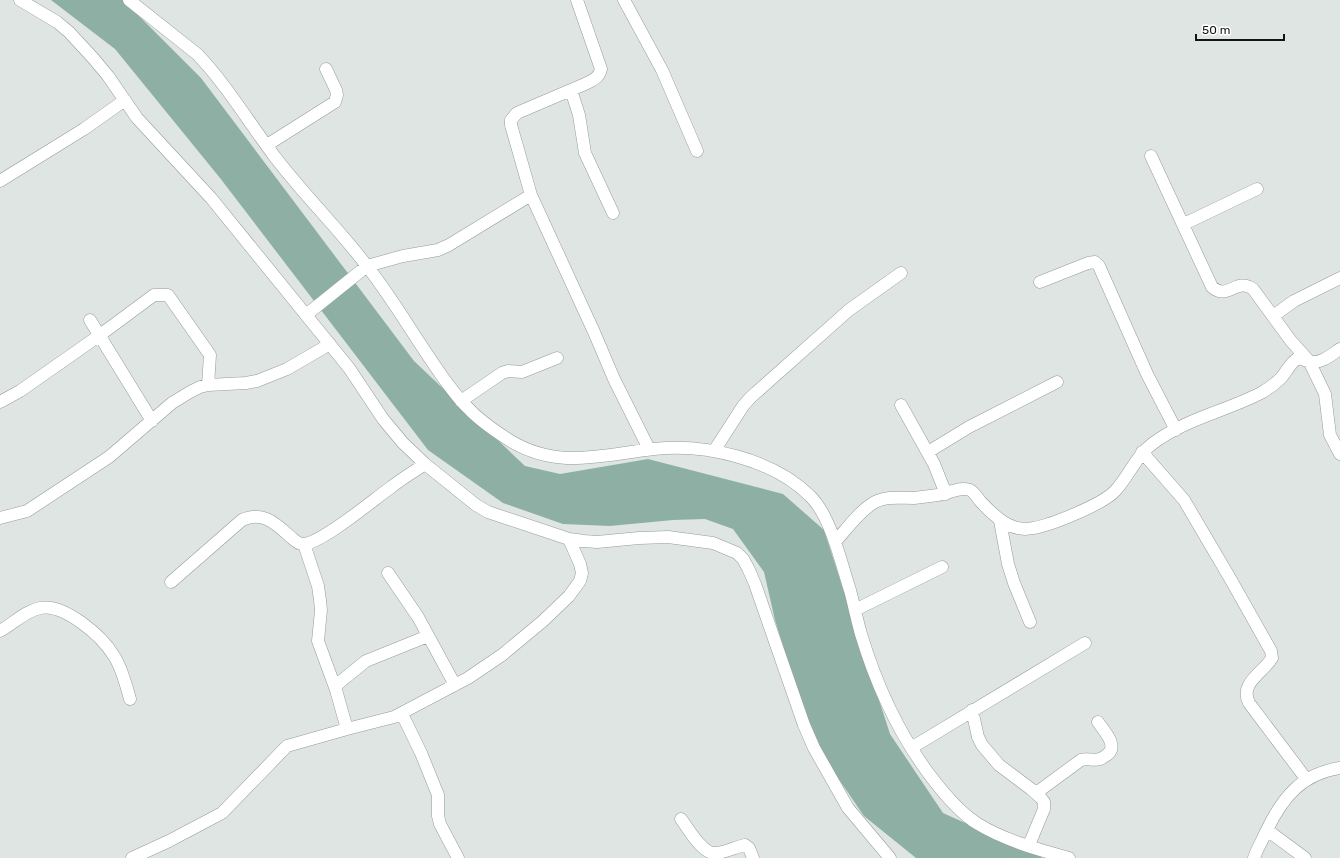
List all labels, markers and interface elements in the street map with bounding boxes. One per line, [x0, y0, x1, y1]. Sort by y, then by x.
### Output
scale bar [1196, 16, 1284, 42]
text: 50 m [1202, 23, 1230, 37]

